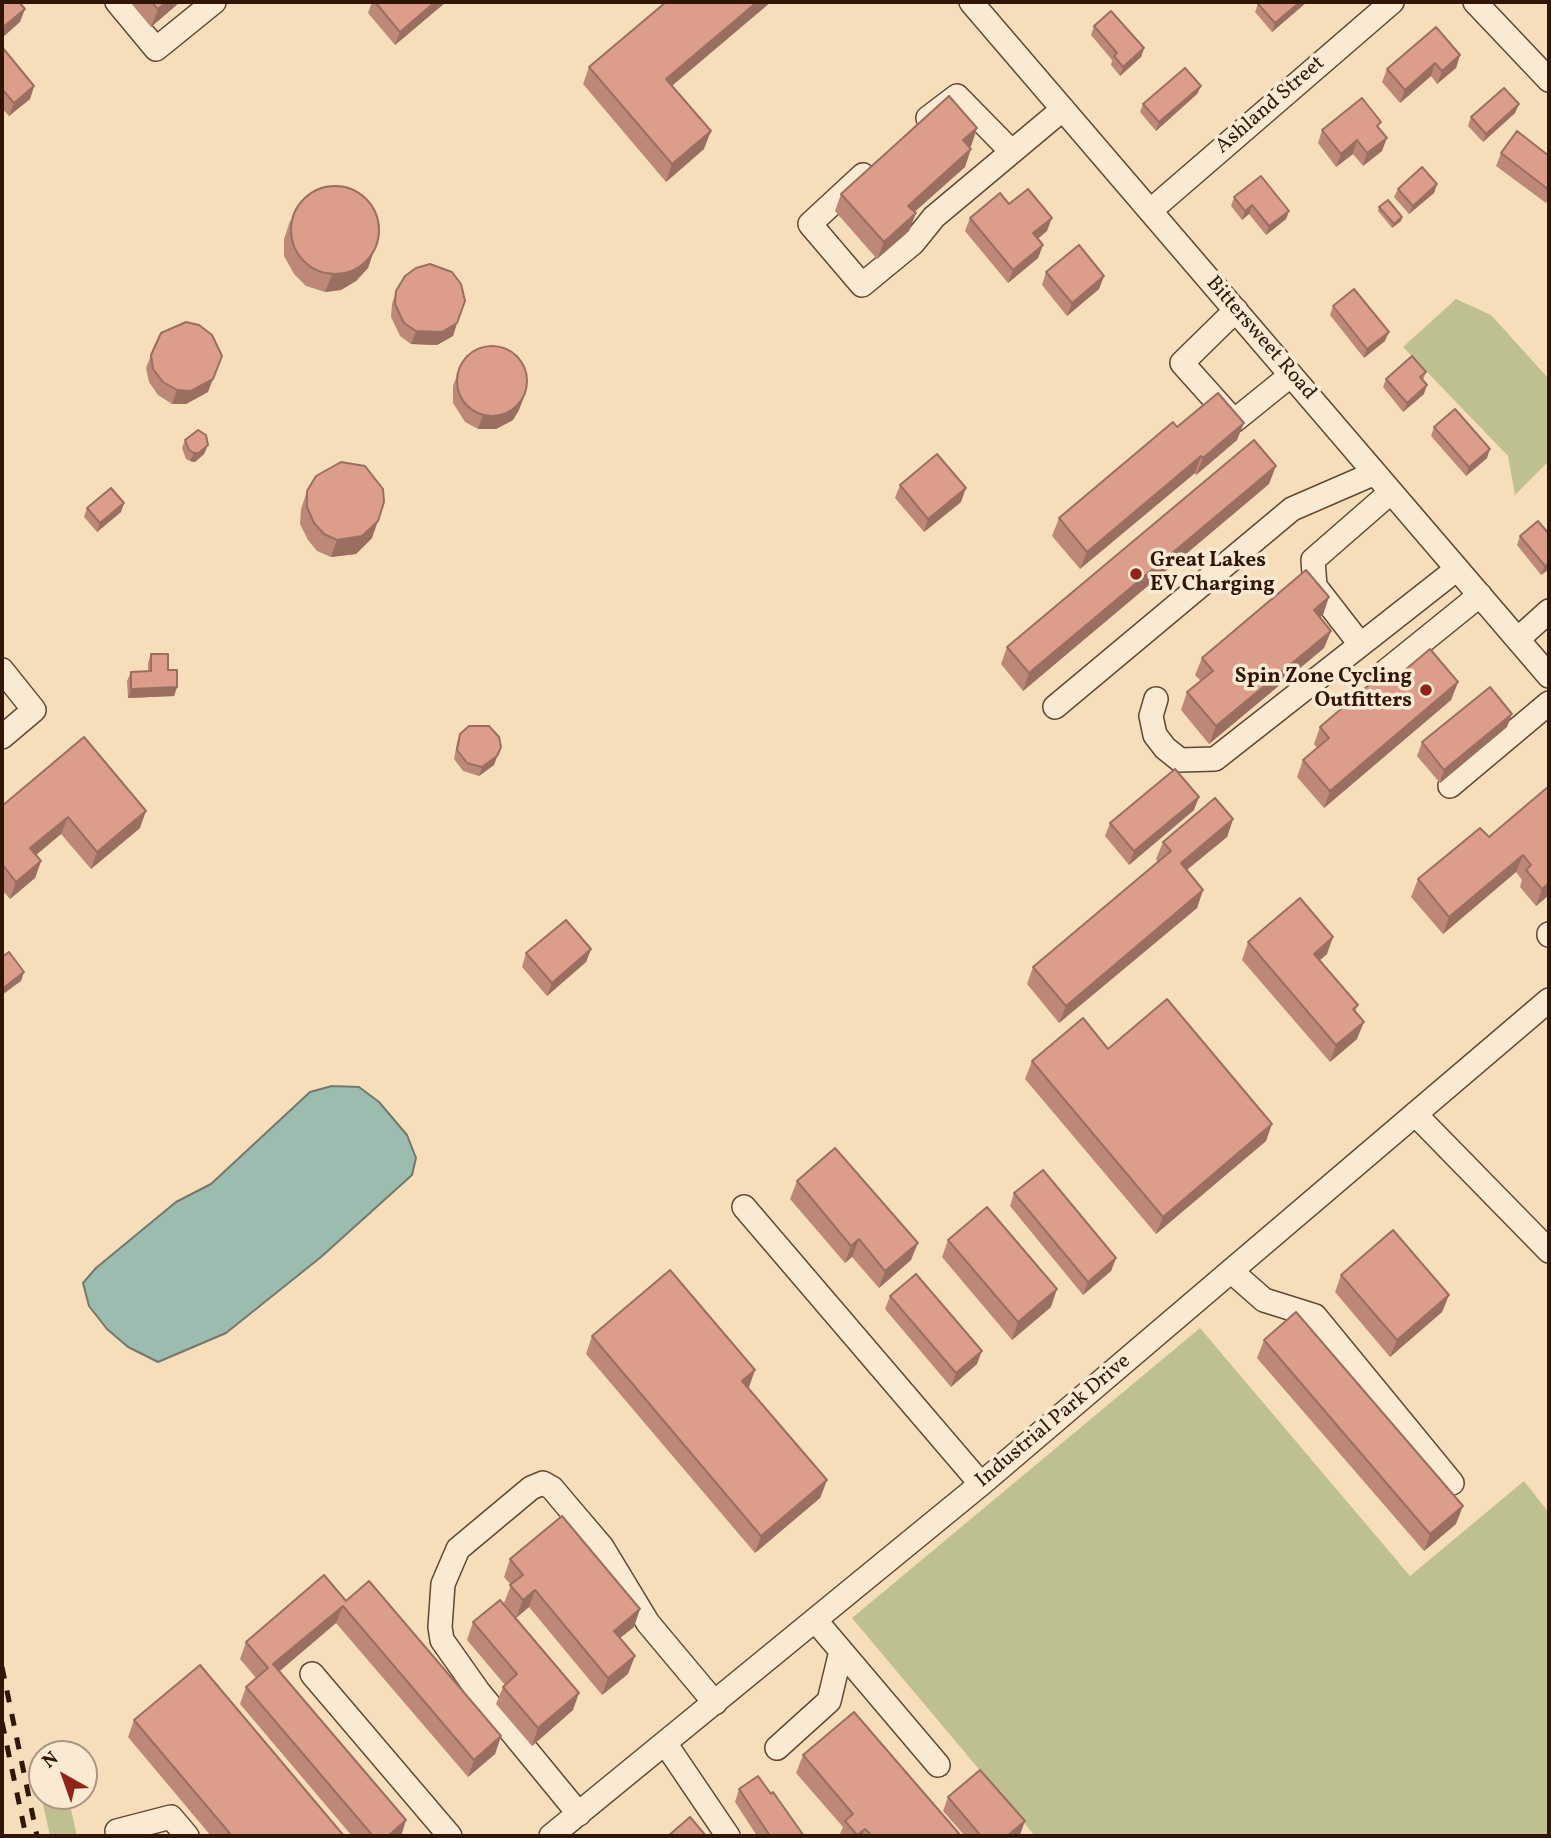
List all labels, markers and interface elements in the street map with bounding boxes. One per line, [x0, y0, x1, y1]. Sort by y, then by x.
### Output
street label: Ashland Street [1211, 52, 1331, 160]
street label: Bittersweet Road [1199, 272, 1321, 406]
place label: Great Lakes EV Charging [1150, 549, 1275, 599]
marker: Great Lakes EV Charging [1128, 566, 1144, 582]
place label: Spin Zone Cycling Outfitters [1235, 665, 1412, 715]
marker: Spin Zone Cycling Outfitters [1418, 682, 1434, 698]
street label: Industrial Park Drive [971, 1350, 1137, 1494]
north arrow [28, 1740, 98, 1810]
text: N [37, 1746, 64, 1775]

